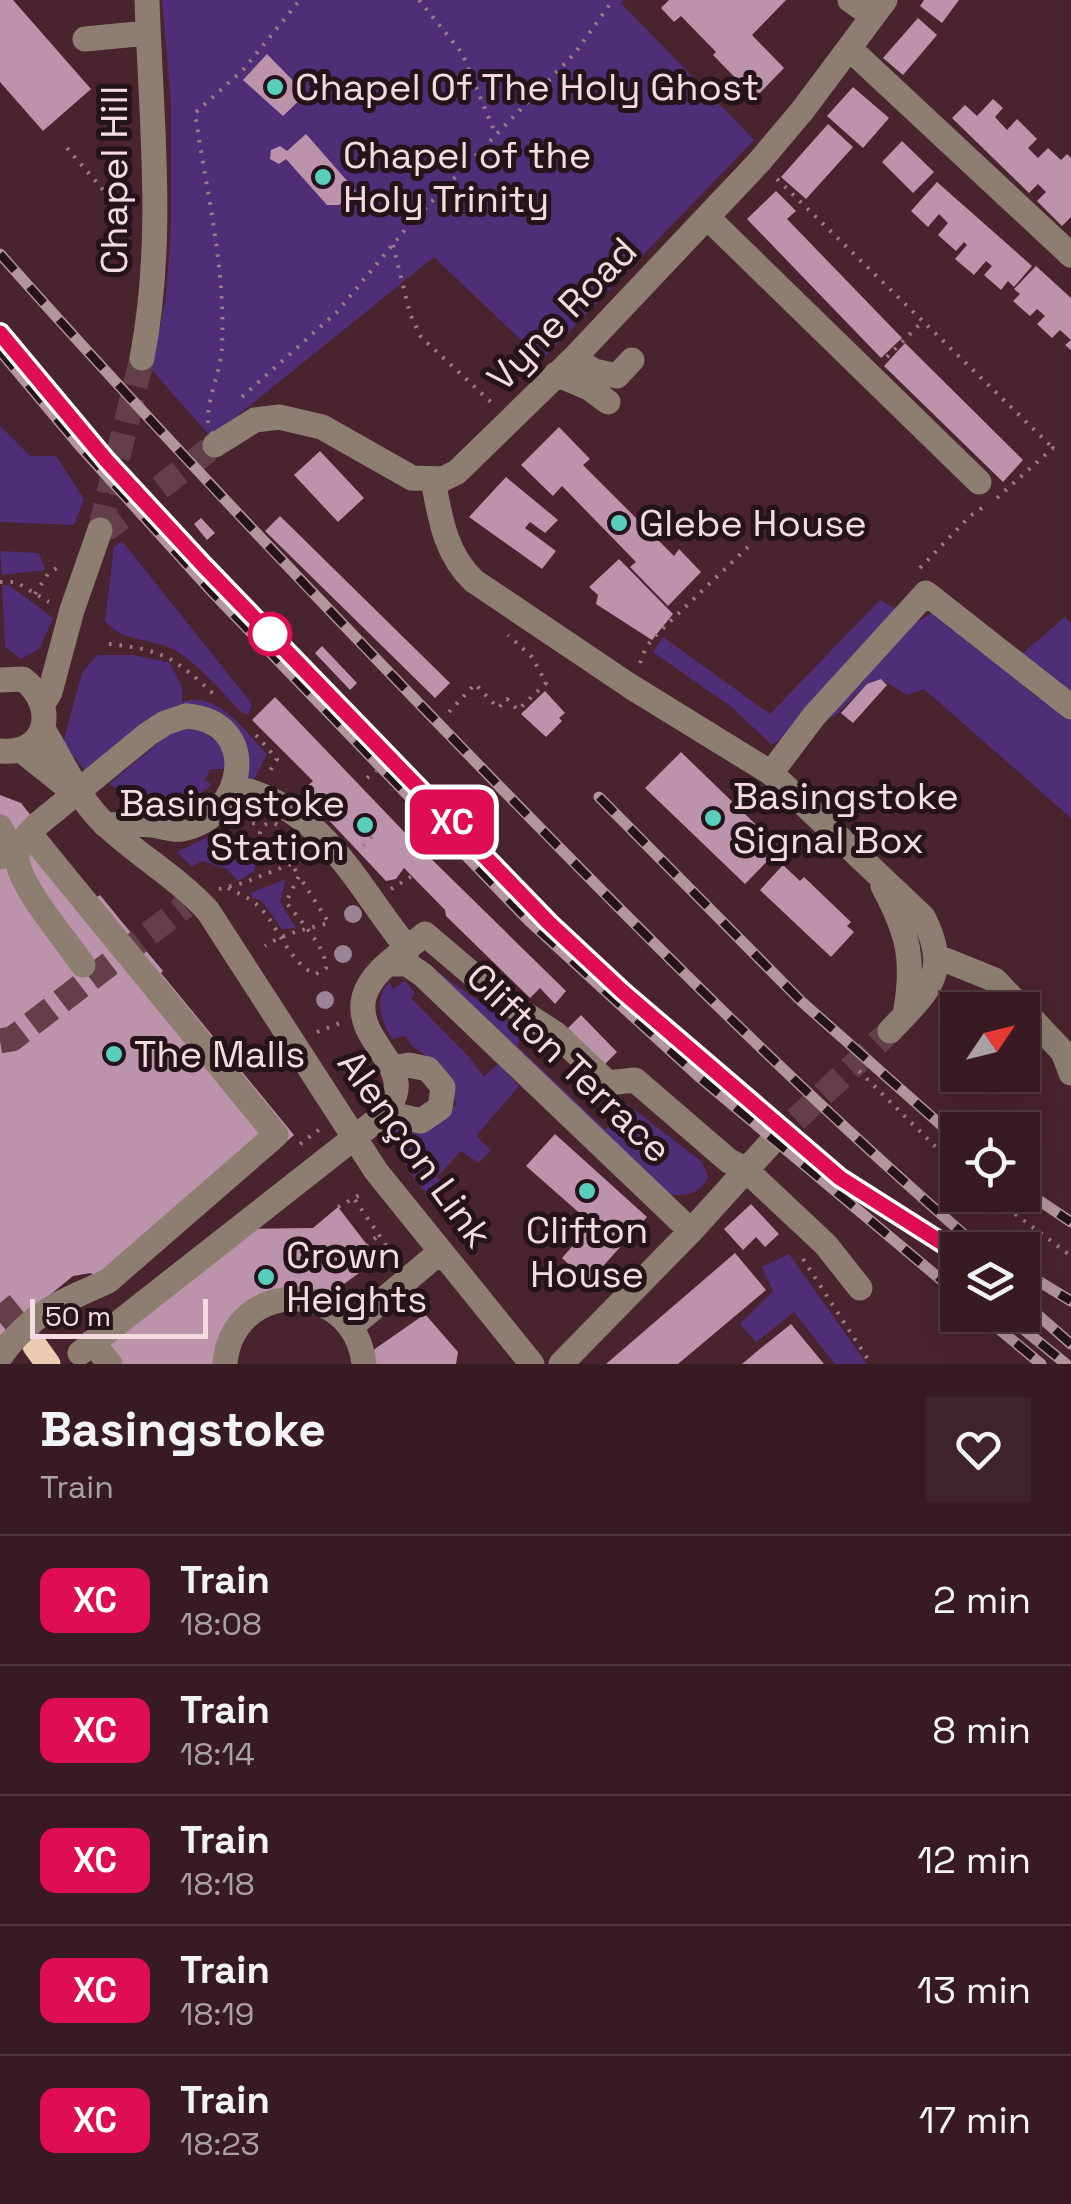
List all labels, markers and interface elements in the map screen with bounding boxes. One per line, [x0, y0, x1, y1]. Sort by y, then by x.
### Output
place label: Chapel Of The Holy Ghost [295, 63, 759, 111]
marker: Chapel Of The Holy Ghost [264, 76, 286, 98]
street label: Chapel Hill [90, 86, 138, 274]
place label: Chapel of the Holy Trinity [343, 131, 591, 223]
marker: Chapel of the Holy Trinity [312, 166, 334, 188]
street label: Vyne Road [477, 227, 647, 401]
place label: Glebe House [639, 499, 867, 547]
marker: Glebe House [608, 512, 630, 534]
unlabelled marker [249, 613, 291, 655]
place label: Basingstoke Signal Box [733, 772, 959, 864]
place label: Basingstoke Station [119, 779, 345, 871]
line badge: XC [407, 790, 497, 854]
text: XC [430, 800, 474, 844]
marker: Basingstoke Signal Box [702, 807, 724, 829]
marker: Basingstoke Station [354, 814, 376, 836]
street label: Clifton Terrace [456, 953, 682, 1173]
north arrow [940, 992, 1040, 1092]
map controls [940, 992, 1040, 1332]
place label: The Malls [134, 1030, 305, 1078]
street label: Alençon Link [327, 1041, 503, 1257]
marker: The Malls [103, 1043, 125, 1065]
button: locate [940, 1112, 1040, 1212]
marker: Clifton House [576, 1180, 598, 1202]
place label: Clifton House [526, 1206, 648, 1298]
place label: Crown Heights [286, 1231, 427, 1323]
button: layers [940, 1232, 1040, 1332]
marker: Crown Heights [255, 1266, 277, 1288]
scale bar [30, 1294, 208, 1338]
text: 50 m [45, 1298, 111, 1334]
button: heart [926, 1397, 1031, 1502]
text: Basingstoke [40, 1399, 326, 1460]
text: Train [40, 1467, 114, 1507]
text: Train [180, 1556, 270, 1604]
text: 2 min [933, 1576, 1031, 1624]
text: XC [73, 1578, 117, 1622]
text: 18:08 [180, 1604, 262, 1644]
text: Train [180, 1686, 270, 1734]
text: 8 min [932, 1706, 1031, 1754]
text: XC [73, 1708, 117, 1752]
text: 18:14 [180, 1734, 255, 1774]
text: Train [180, 1816, 270, 1864]
text: 12 min [917, 1836, 1031, 1884]
text: XC [73, 1838, 117, 1882]
text: 18:18 [180, 1864, 255, 1904]
text: Train [180, 1946, 270, 1994]
text: 13 min [917, 1966, 1031, 2014]
text: XC [73, 1968, 117, 2012]
text: 18:19 [180, 1994, 254, 2034]
text: Train [180, 2076, 270, 2124]
text: 17 min [919, 2096, 1031, 2144]
text: XC [73, 2098, 117, 2142]
text: 18:23 [180, 2124, 260, 2164]

